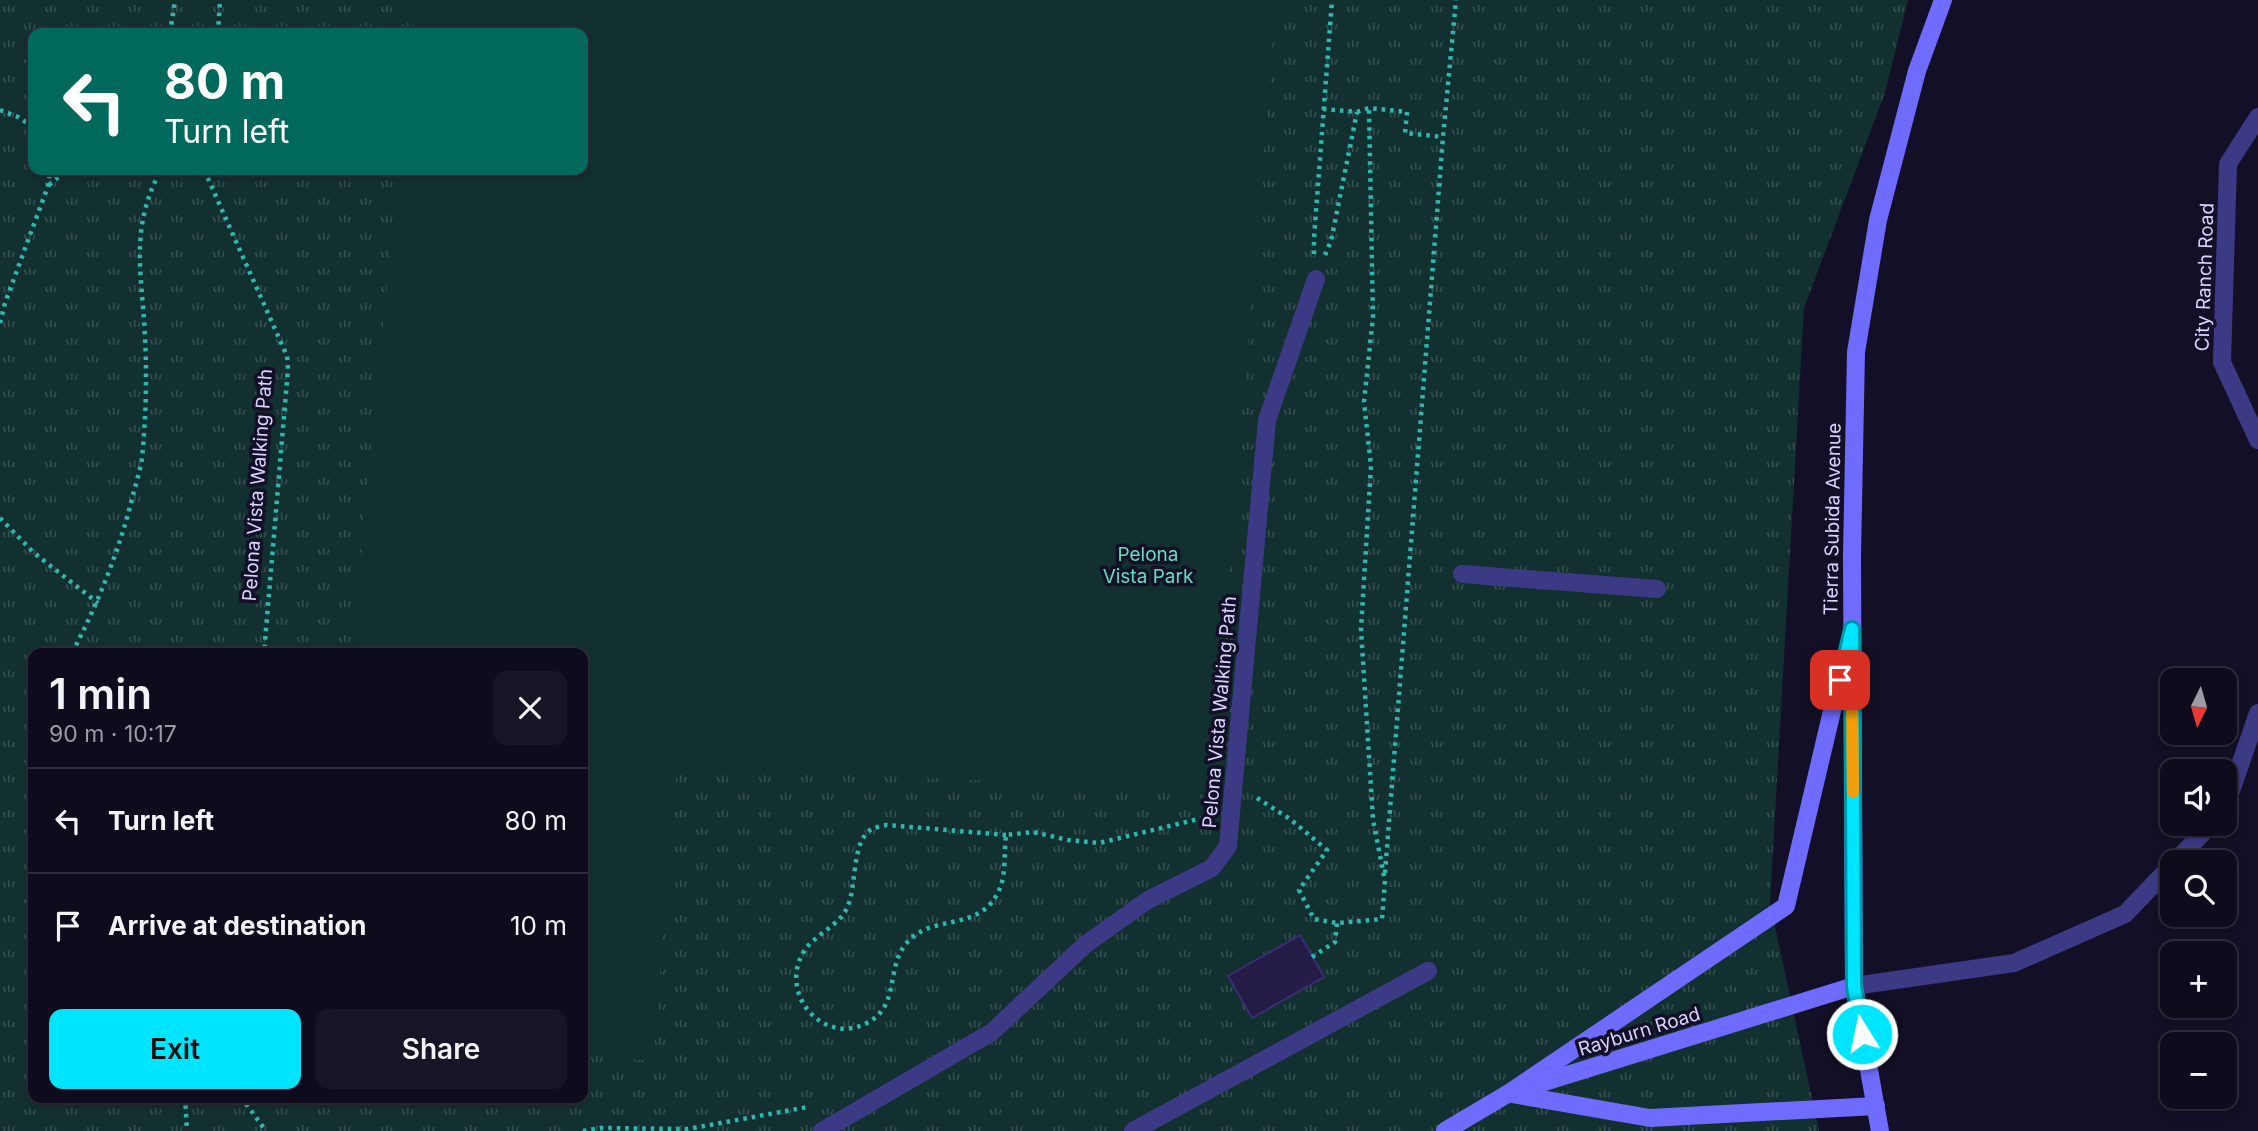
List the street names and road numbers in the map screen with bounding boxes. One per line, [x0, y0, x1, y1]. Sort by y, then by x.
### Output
street label: City Ranch Road [2190, 202, 2219, 352]
street label: Pelona Vista Walking Path [238, 368, 277, 602]
street label: Tierra Subida Avenue [1819, 423, 1846, 615]
street label: Pelona Vista Walking Path [1198, 595, 1241, 829]
street label: Rayburn Road [1576, 1002, 1703, 1061]

